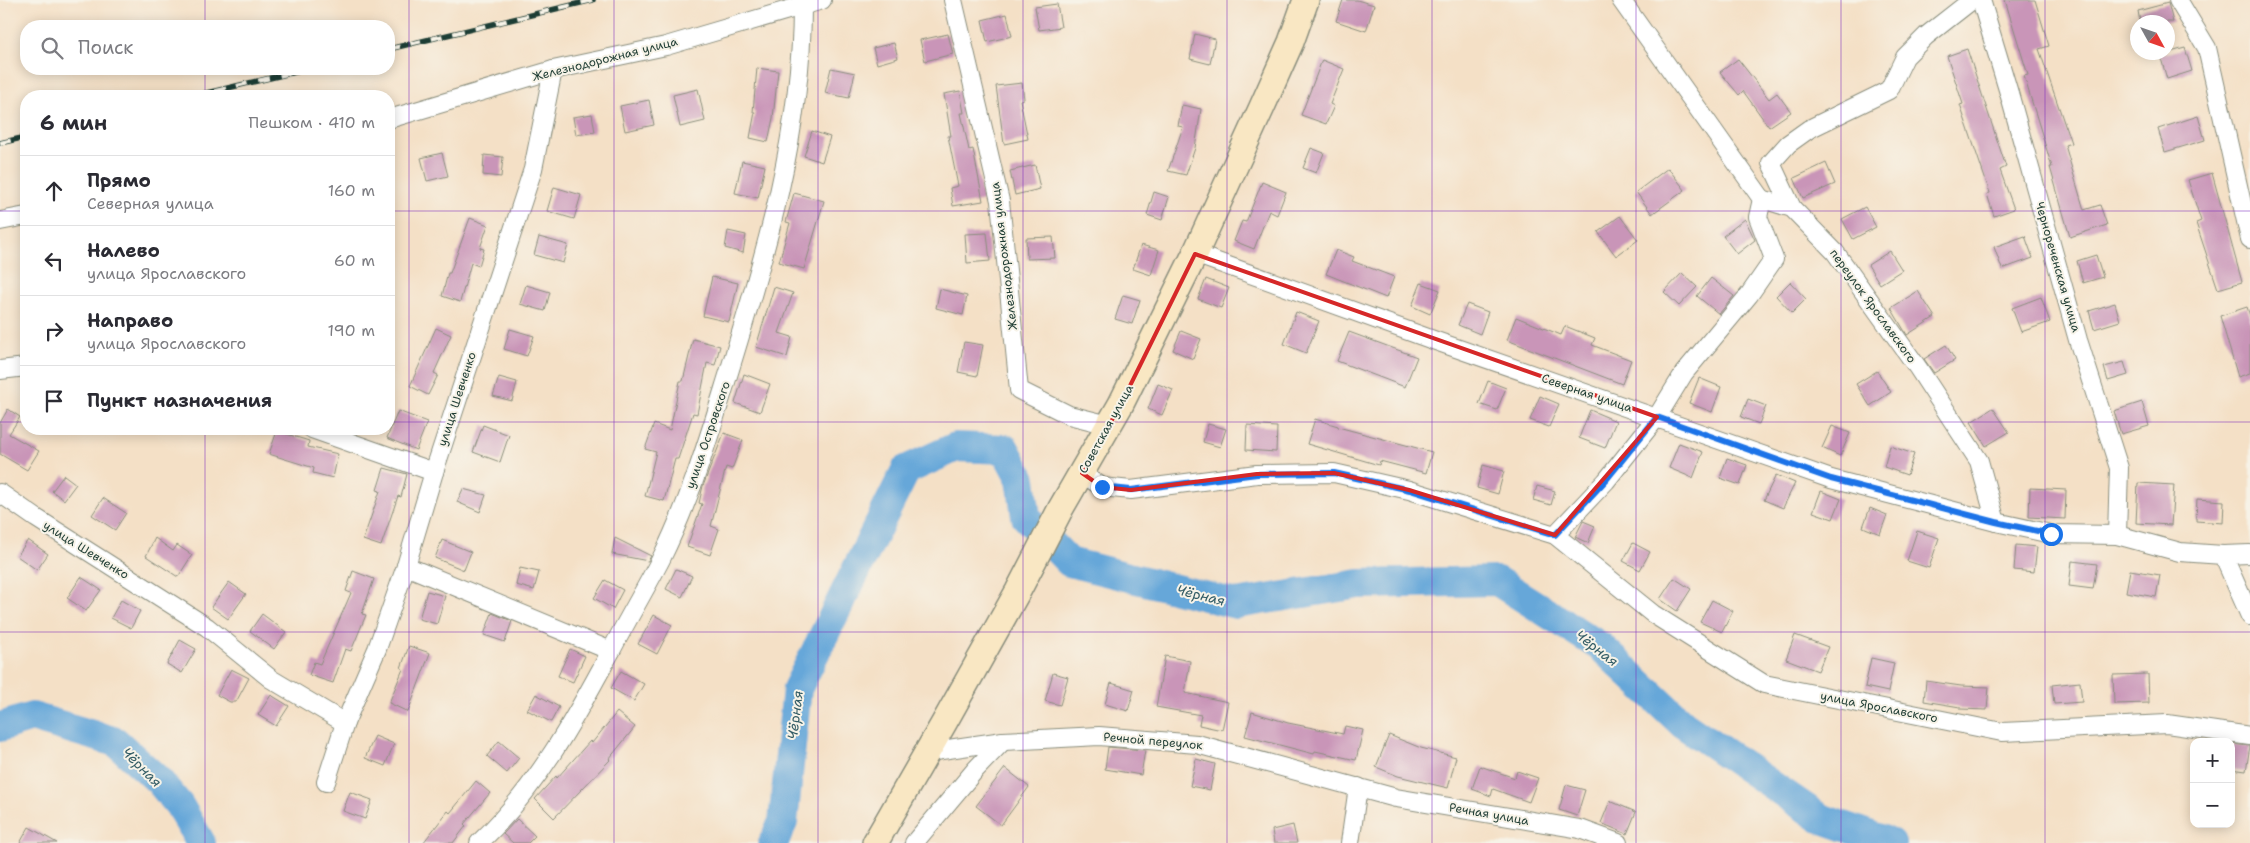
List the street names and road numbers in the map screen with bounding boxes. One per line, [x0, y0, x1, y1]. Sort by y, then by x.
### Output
street label: Железнодорожная улица [531, 33, 680, 85]
street label: Железнодорожная улица [987, 180, 1021, 331]
street label: Чернореченская улица [2032, 200, 2084, 335]
street label: переулок Ярославского [1826, 246, 1920, 366]
street label: улица Шевченко [434, 350, 480, 448]
street label: Северная улица [1539, 370, 1635, 416]
street label: улица Островского [682, 379, 734, 491]
street label: Советская улица [1075, 381, 1137, 476]
street label: улица Шевченко [40, 517, 132, 583]
street label: улица Ярославского [1819, 688, 1939, 726]
street label: Речной переулок [1103, 729, 1204, 753]
street label: Речная улица [1448, 799, 1531, 829]

